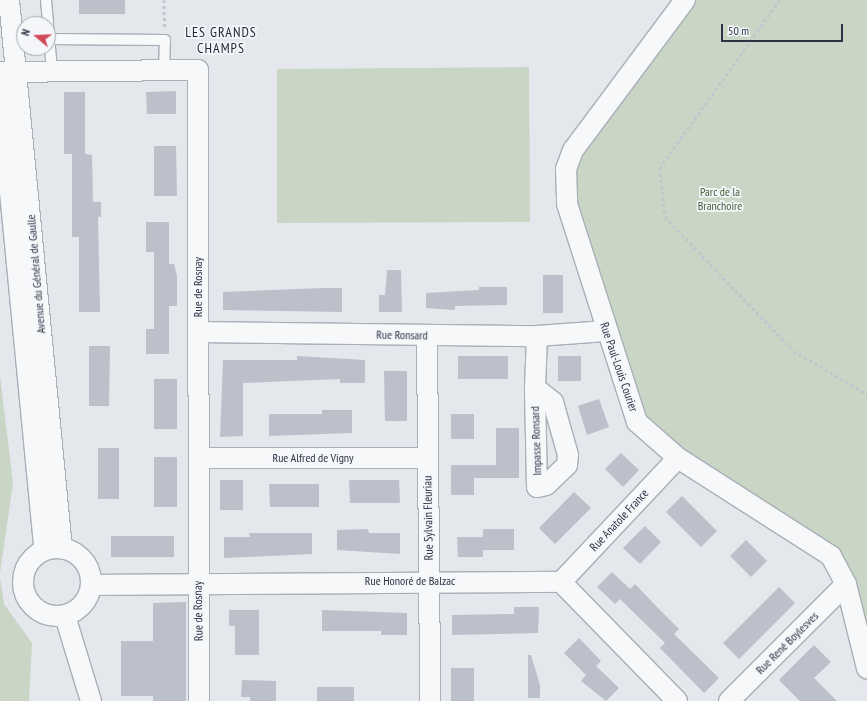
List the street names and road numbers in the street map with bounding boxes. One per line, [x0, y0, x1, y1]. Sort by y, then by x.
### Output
street label: Avenue du Général de Gaulle [24, 214, 48, 334]
street label: Rue de Rosnay [191, 257, 205, 317]
street label: Rue Paul-Louis Courier [597, 320, 641, 414]
street label: Rue Ronsard [376, 327, 428, 343]
street label: Impasse Ronsard [528, 406, 544, 476]
street label: Rue Alfred de Vigny [272, 451, 354, 465]
street label: Rue Sylvain Fleuriau [420, 476, 436, 560]
street label: Rue Anatole France [586, 486, 652, 554]
street label: Rue Honoré de Balzac [365, 574, 455, 588]
street label: Rue de Rosnay [190, 581, 206, 641]
street label: Rue René Boylesves [753, 609, 821, 677]

